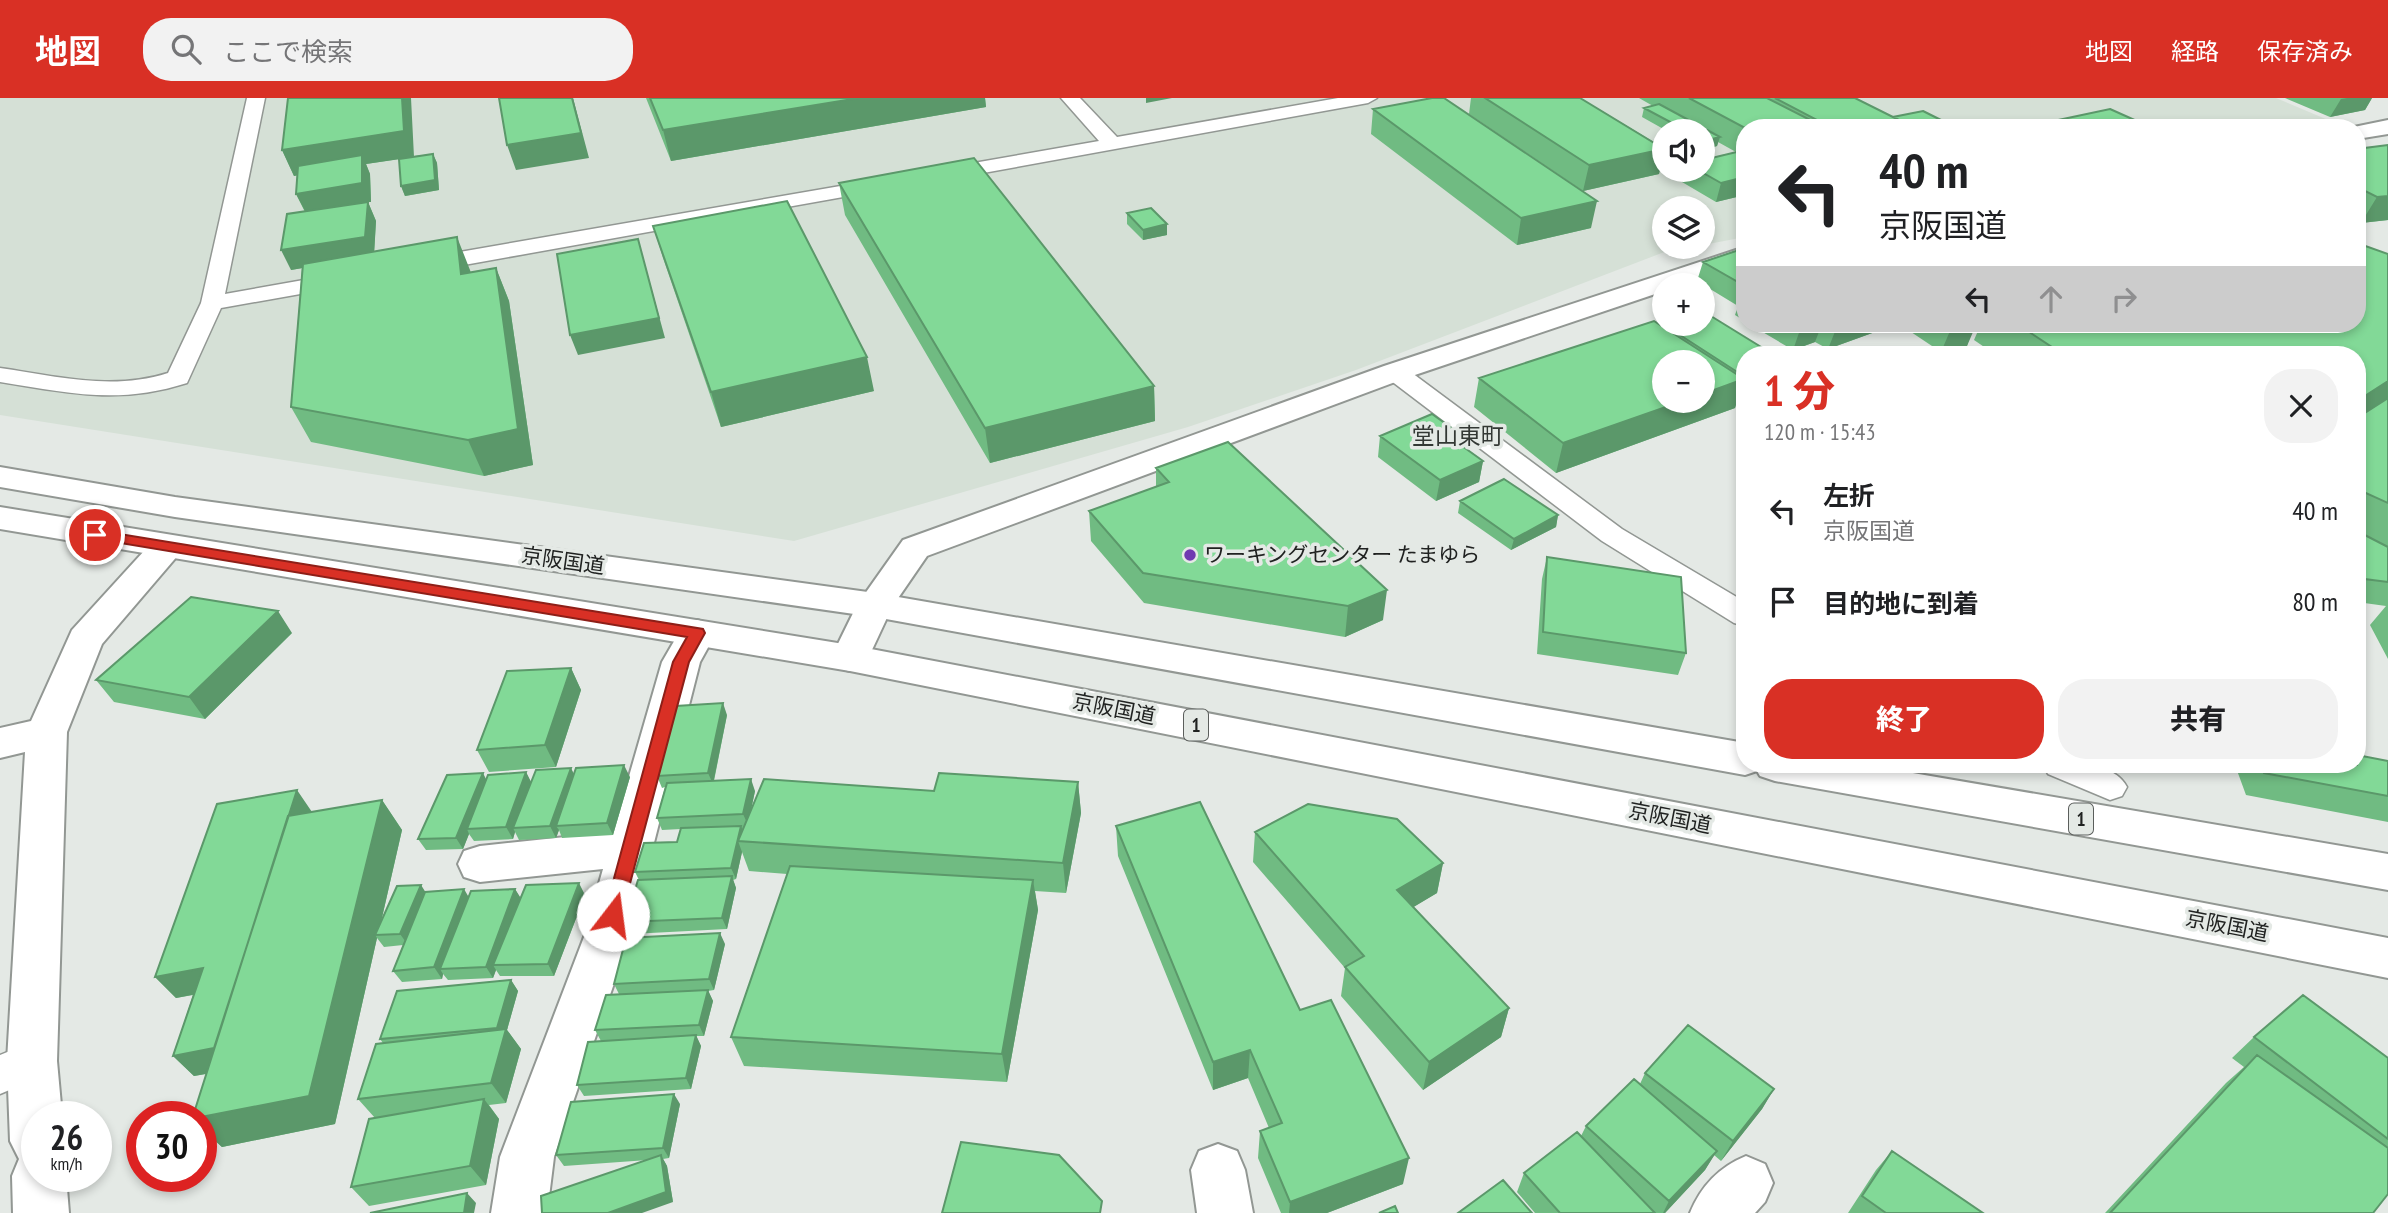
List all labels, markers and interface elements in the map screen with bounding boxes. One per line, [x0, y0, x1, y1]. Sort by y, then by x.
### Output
search box [143, 18, 633, 81]
text: 地図 [35, 29, 101, 72]
icon: search [167, 30, 205, 68]
text: ここで検索 [223, 35, 353, 68]
text: 地図 [2085, 36, 2133, 67]
text: 経路 [2171, 36, 2219, 67]
text: 保存済み [2257, 36, 2353, 67]
map controls [1652, 119, 1715, 413]
button: sound [1652, 119, 1715, 182]
text: 40 m [1879, 138, 1968, 202]
icon: left [1764, 147, 1855, 238]
button: layers [1652, 196, 1715, 259]
text: 京阪国道 [1879, 204, 2007, 246]
button: + [1652, 273, 1715, 336]
icon: left [1959, 280, 1997, 318]
icon: ahead [2032, 280, 2070, 318]
icon: right [2105, 280, 2143, 318]
button: − [1652, 350, 1715, 413]
text: 1 分 [1764, 363, 1835, 418]
button: close [2264, 369, 2338, 443]
text: 120 m · 15:43 [1764, 417, 1876, 446]
district label: 堂山東町 [1412, 421, 1504, 450]
text: 左折 [1823, 479, 1875, 512]
icon: left [1764, 492, 1802, 530]
text: 40 m [2292, 494, 2338, 527]
pin [65, 505, 125, 565]
icon: arrive [76, 516, 114, 554]
text: 京阪国道 [1823, 516, 1915, 545]
street label: 京阪国道 [520, 541, 607, 580]
place label: ワーキングセンター たまゆら [1204, 541, 1480, 568]
marker: ワーキングセンター たまゆら [1182, 547, 1198, 563]
icon: arrive [1764, 583, 1802, 621]
text: 80 m [2292, 585, 2338, 618]
text: 目的地に到着 [1823, 587, 1979, 620]
button: 終了 [1764, 679, 2044, 759]
button: 共有 [2058, 679, 2338, 759]
street label: 京阪国道 [1070, 687, 1158, 730]
road number: 1 [1184, 710, 1208, 740]
street label: 京阪国道 [1626, 796, 1714, 839]
road number: 1 [2069, 804, 2093, 834]
position arrow [576, 878, 650, 952]
street label: 京阪国道 [2183, 904, 2271, 947]
speed limit sign: 30 [126, 1101, 217, 1192]
text: 26 [50, 1114, 83, 1160]
text: km/h [51, 1152, 82, 1175]

